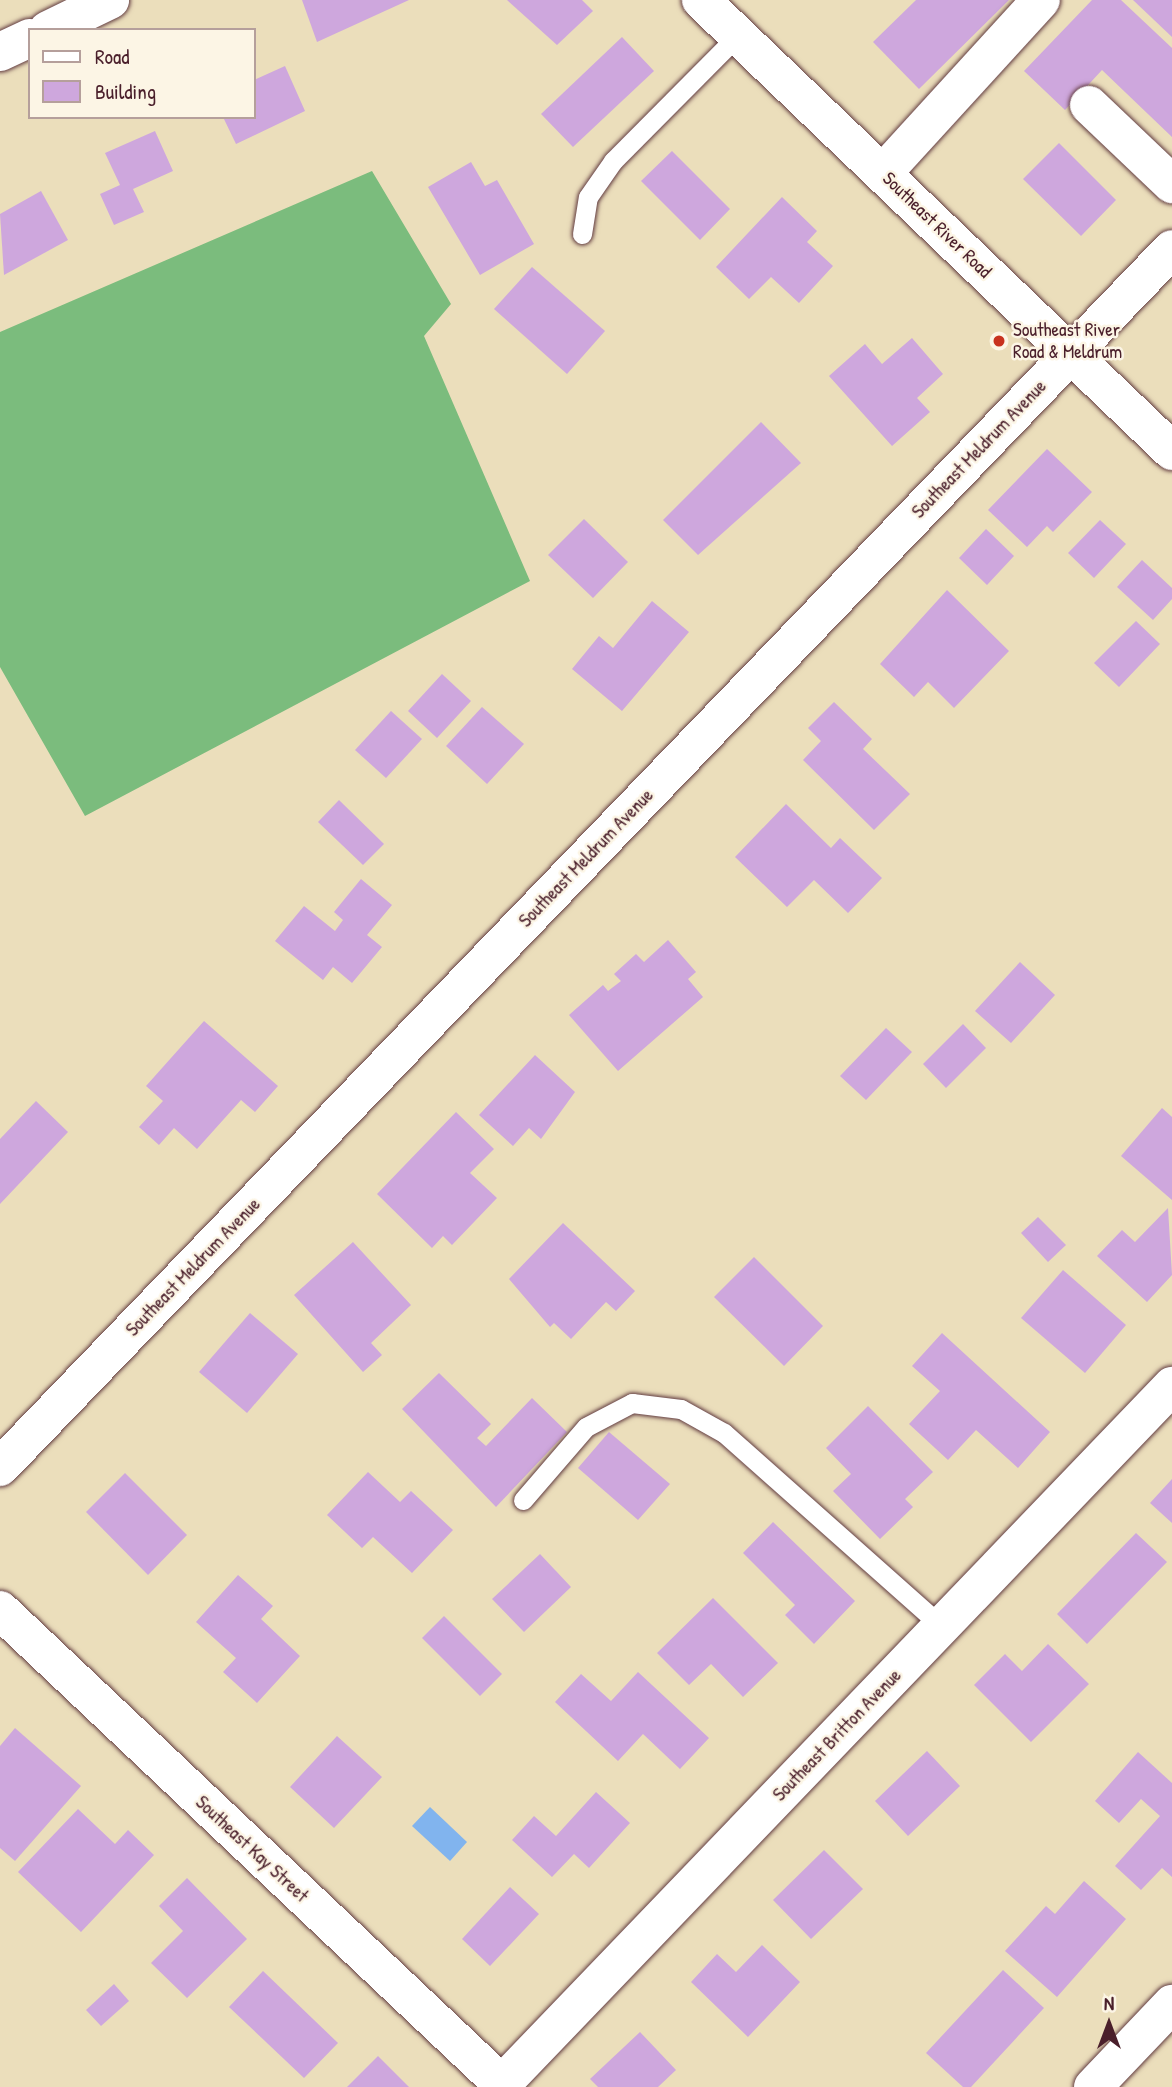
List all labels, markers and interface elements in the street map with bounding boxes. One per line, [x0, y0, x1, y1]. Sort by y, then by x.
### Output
legend [28, 28, 256, 119]
text: Road [95, 42, 129, 71]
text: Building [95, 77, 156, 106]
street label: Southeast River Road [878, 167, 996, 283]
place label: Southeast River Road & Meldrum [1013, 319, 1122, 363]
marker: Southeast River Road & Meldrum [991, 333, 1007, 349]
street label: Southeast Meldrum Avenue [907, 375, 1051, 523]
street label: Southeast Meldrum Avenue [514, 784, 658, 932]
street label: Southeast Meldrum Avenue [121, 1193, 265, 1341]
street label: Southeast Britton Avenue [768, 1664, 906, 1806]
street label: Southeast Kay Street [191, 1791, 313, 1907]
north arrow [1074, 1989, 1144, 2059]
text: N [1104, 1990, 1114, 2016]

